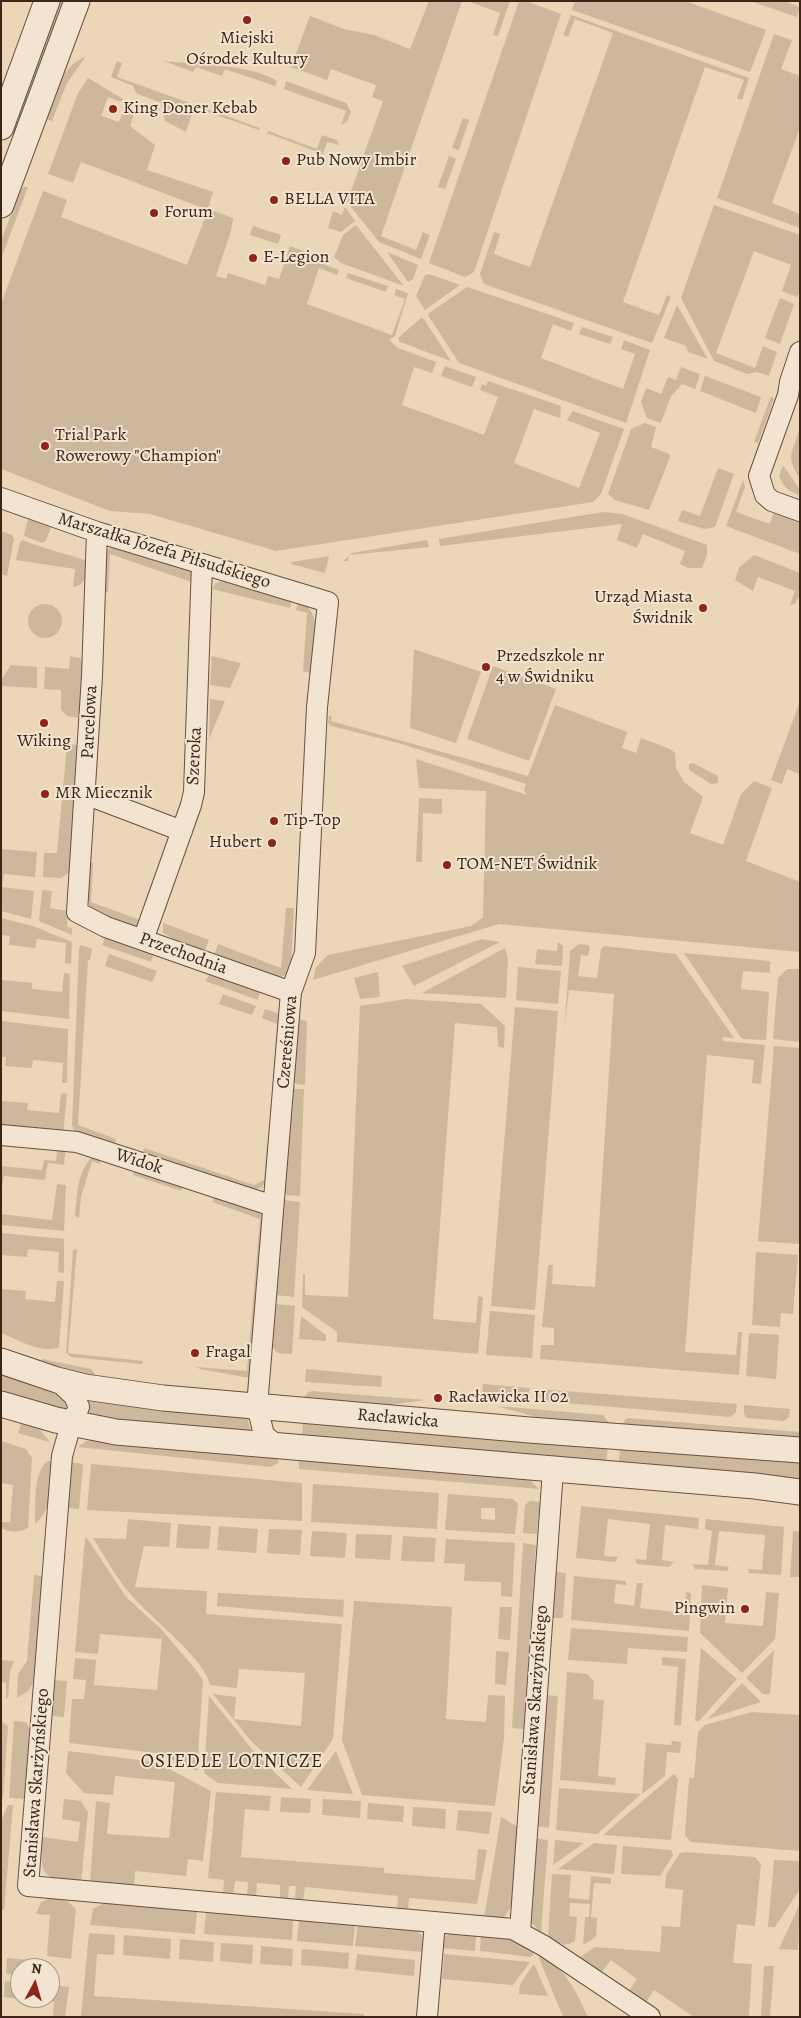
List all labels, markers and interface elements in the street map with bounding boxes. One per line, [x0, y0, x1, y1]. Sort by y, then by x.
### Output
marker: Miejski Ośrodek Kultury [241, 14, 253, 26]
place label: Miejski Ośrodek Kultury [186, 28, 308, 70]
place label: King Doner Kebab [123, 98, 257, 120]
marker: King Doner Kebab [107, 103, 119, 115]
place label: Pub Nowy Imbir [296, 150, 416, 172]
marker: Pub Nowy Imbir [280, 155, 292, 167]
place label: BELLA VITA [284, 189, 375, 211]
marker: BELLA VITA [268, 194, 280, 206]
place label: Forum [164, 202, 213, 224]
marker: Forum [148, 207, 160, 219]
place label: E-Legion [263, 247, 329, 269]
marker: E-Legion [247, 252, 259, 264]
place label: Trial Park Rowerowy "Champion" [55, 425, 221, 468]
marker: Trial Park Rowerowy "Champion" [39, 440, 51, 452]
street label: Marszałka Józefa Piłsudskiego [55, 508, 273, 594]
place label: Urząd Miasta Świdnik [594, 587, 693, 630]
marker: Urząd Miasta Świdnik [697, 602, 709, 614]
place label: Przedszkole nr 4 w Świdniku [496, 646, 604, 689]
marker: Przedszkole nr 4 w Świdniku [480, 661, 492, 673]
street label: Parcelowa [77, 685, 103, 759]
marker: Wiking [38, 717, 50, 729]
street label: Szeroka [183, 726, 207, 786]
place label: Wiking [17, 731, 71, 753]
place label: MR Miecznik [55, 783, 153, 805]
marker: MR Miecznik [39, 788, 51, 800]
place label: Tip-Top [284, 810, 341, 832]
marker: Tip-Top [268, 815, 280, 827]
place label: Hubert [209, 832, 262, 854]
marker: Hubert [266, 837, 278, 849]
place label: TOM-NET Świdnik [457, 854, 598, 876]
marker: TOM-NET Świdnik [441, 859, 453, 871]
street label: Przechodnia [136, 928, 230, 980]
street label: Czereśniowa [273, 994, 303, 1090]
street label: Widok [113, 1144, 165, 1180]
place label: Fragal [205, 1342, 251, 1364]
marker: Fragal [189, 1347, 201, 1359]
place label: Racławicka II 02 [448, 1387, 568, 1409]
marker: Racławicka II 02 [432, 1392, 444, 1404]
street label: Racławicka [356, 1405, 440, 1433]
place label: Pingwin [674, 1598, 735, 1620]
marker: Pingwin [739, 1603, 751, 1615]
street label: Stanisława Skarżyńskiego [519, 1604, 553, 1796]
street label: Stanisława Skarżyńskiego [20, 1687, 54, 1879]
district label: OSIEDLE LOTNICZE [139, 1751, 325, 1773]
north arrow [10, 1958, 60, 2008]
text: N [30, 1959, 43, 1979]

